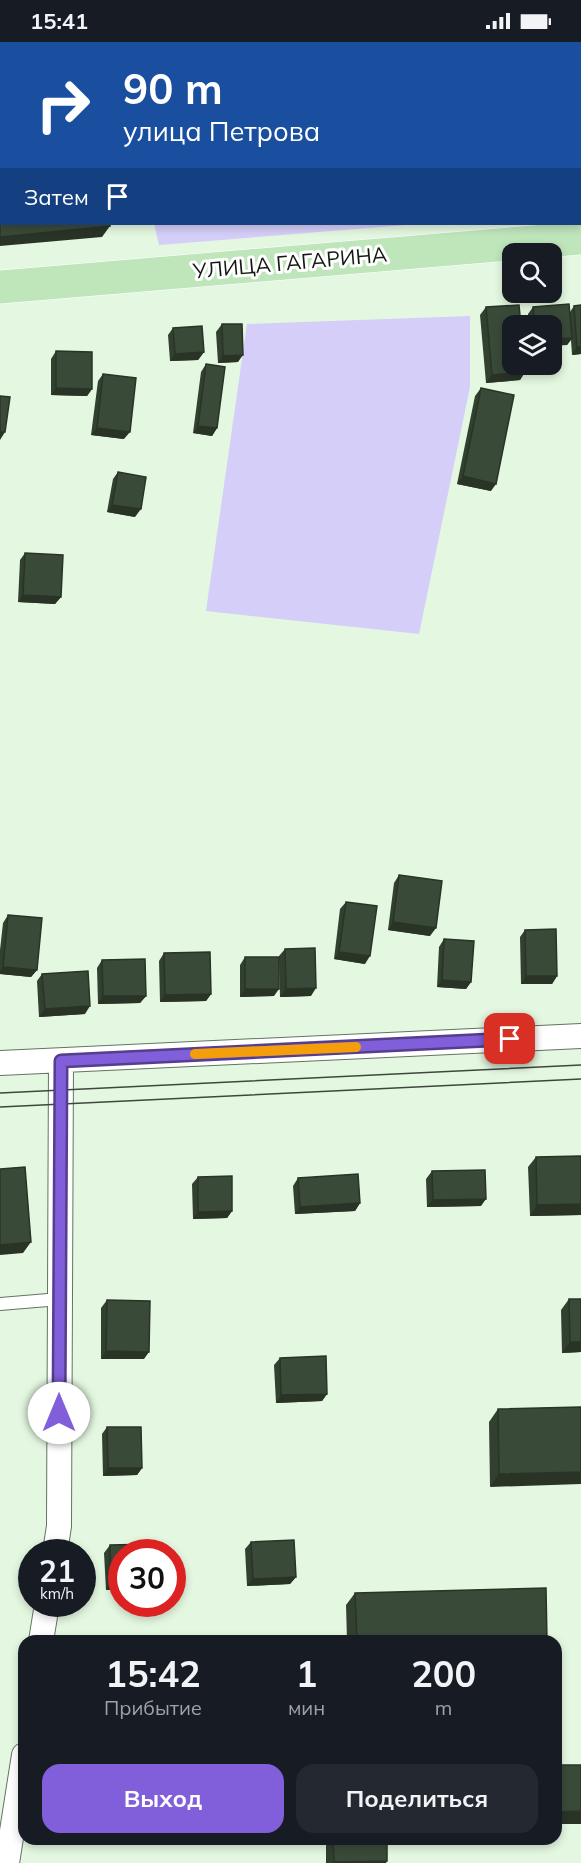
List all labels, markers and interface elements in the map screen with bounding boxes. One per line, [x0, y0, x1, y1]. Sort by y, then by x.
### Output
text: 15:41 [30, 7, 88, 35]
text: 90 m [123, 62, 223, 115]
icon: right [24, 66, 102, 144]
text: улица Петрова [123, 114, 320, 148]
icon: arrive [101, 180, 134, 213]
text: Затем [24, 183, 89, 211]
street label: УЛИЦА ГАГАРИНА [191, 241, 389, 284]
map controls [502, 243, 562, 375]
button: search [502, 243, 562, 303]
button: layers [502, 315, 562, 375]
pin [484, 1013, 535, 1064]
icon: arrive [493, 1022, 526, 1055]
position arrow [27, 1381, 91, 1445]
speed limit sign: 30 [108, 1539, 186, 1617]
text: 21 [39, 1552, 75, 1590]
text: km/h [40, 1584, 74, 1603]
text: 15:42 [105, 1651, 201, 1696]
text: 1 [296, 1651, 317, 1696]
text: 200 [411, 1651, 476, 1696]
text: Прибытие [104, 1695, 202, 1720]
text: мин [288, 1695, 325, 1720]
text: m [435, 1695, 452, 1720]
button: Выход [42, 1764, 284, 1833]
button: Поделиться [296, 1764, 538, 1833]

